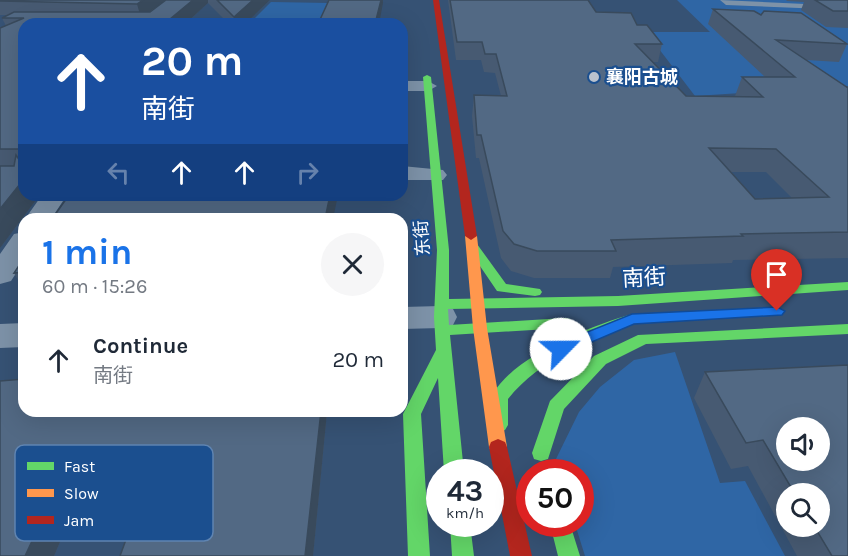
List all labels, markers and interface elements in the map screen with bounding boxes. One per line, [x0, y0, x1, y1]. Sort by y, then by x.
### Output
text: 20 m [141, 36, 243, 86]
icon: ahead [42, 42, 120, 120]
place label: 襄阳古城 [606, 66, 678, 88]
marker: 襄阳古城 [587, 70, 601, 84]
text: 南街 [141, 93, 195, 125]
icon: left [102, 156, 135, 189]
icon: ahead [165, 156, 198, 189]
icon: ahead [228, 156, 261, 189]
icon: right [291, 156, 324, 189]
street label: 东街 [409, 219, 435, 257]
text: 1 min [42, 231, 132, 273]
button: close [321, 233, 384, 296]
pin [751, 249, 802, 311]
icon: arrive [760, 258, 793, 291]
street label: 南街 [621, 264, 667, 292]
text: 60 m · 15:26 [42, 275, 147, 298]
position arrow [529, 317, 593, 381]
text: Continue [93, 333, 188, 359]
icon: ahead [42, 344, 75, 377]
text: 20 m [332, 347, 384, 373]
text: 南街 [93, 364, 133, 387]
map controls [776, 417, 830, 537]
button: sound [776, 417, 830, 471]
legend [15, 445, 213, 541]
text: Fast [64, 457, 95, 476]
speed limit sign: 50 [516, 459, 594, 537]
text: 43 [447, 473, 483, 509]
button: search [776, 483, 830, 537]
text: Slow [64, 484, 99, 503]
text: km/h [446, 504, 484, 522]
text: Jam [64, 511, 94, 530]

